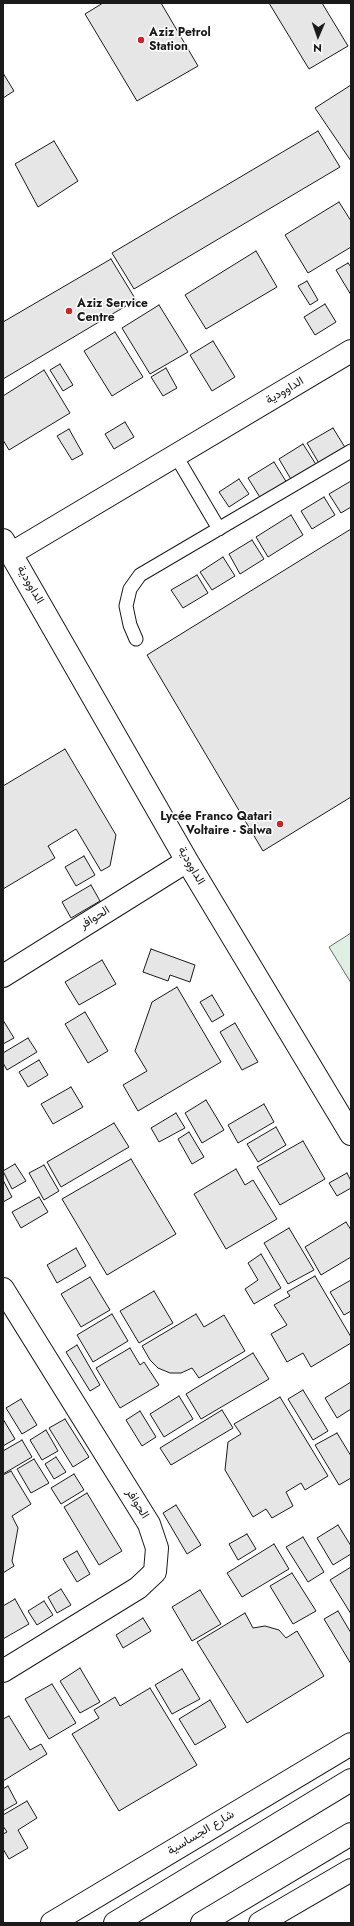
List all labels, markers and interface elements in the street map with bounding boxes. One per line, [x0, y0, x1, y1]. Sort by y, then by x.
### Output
north arrow [298, 16, 338, 56]
place label: Aziz Petrol Station [149, 26, 211, 54]
marker: Aziz Petrol Station [136, 35, 146, 45]
text: N [313, 40, 322, 56]
place label: Aziz Service Centre [77, 297, 148, 325]
marker: Aziz Service Centre [64, 306, 74, 316]
street label: الداوودية [263, 374, 307, 408]
street label: الداوودية [13, 563, 47, 607]
place label: Lycée Franco Qatari Voltaire - Salwa [160, 810, 272, 838]
marker: Lycée Franco Qatari Voltaire - Salwa [275, 819, 285, 829]
street label: الداوودية [174, 844, 208, 888]
street label: الحوافر [77, 903, 113, 933]
street label: الحوافر [122, 1486, 152, 1522]
street label: شارع الجساسية [165, 1807, 237, 1859]

